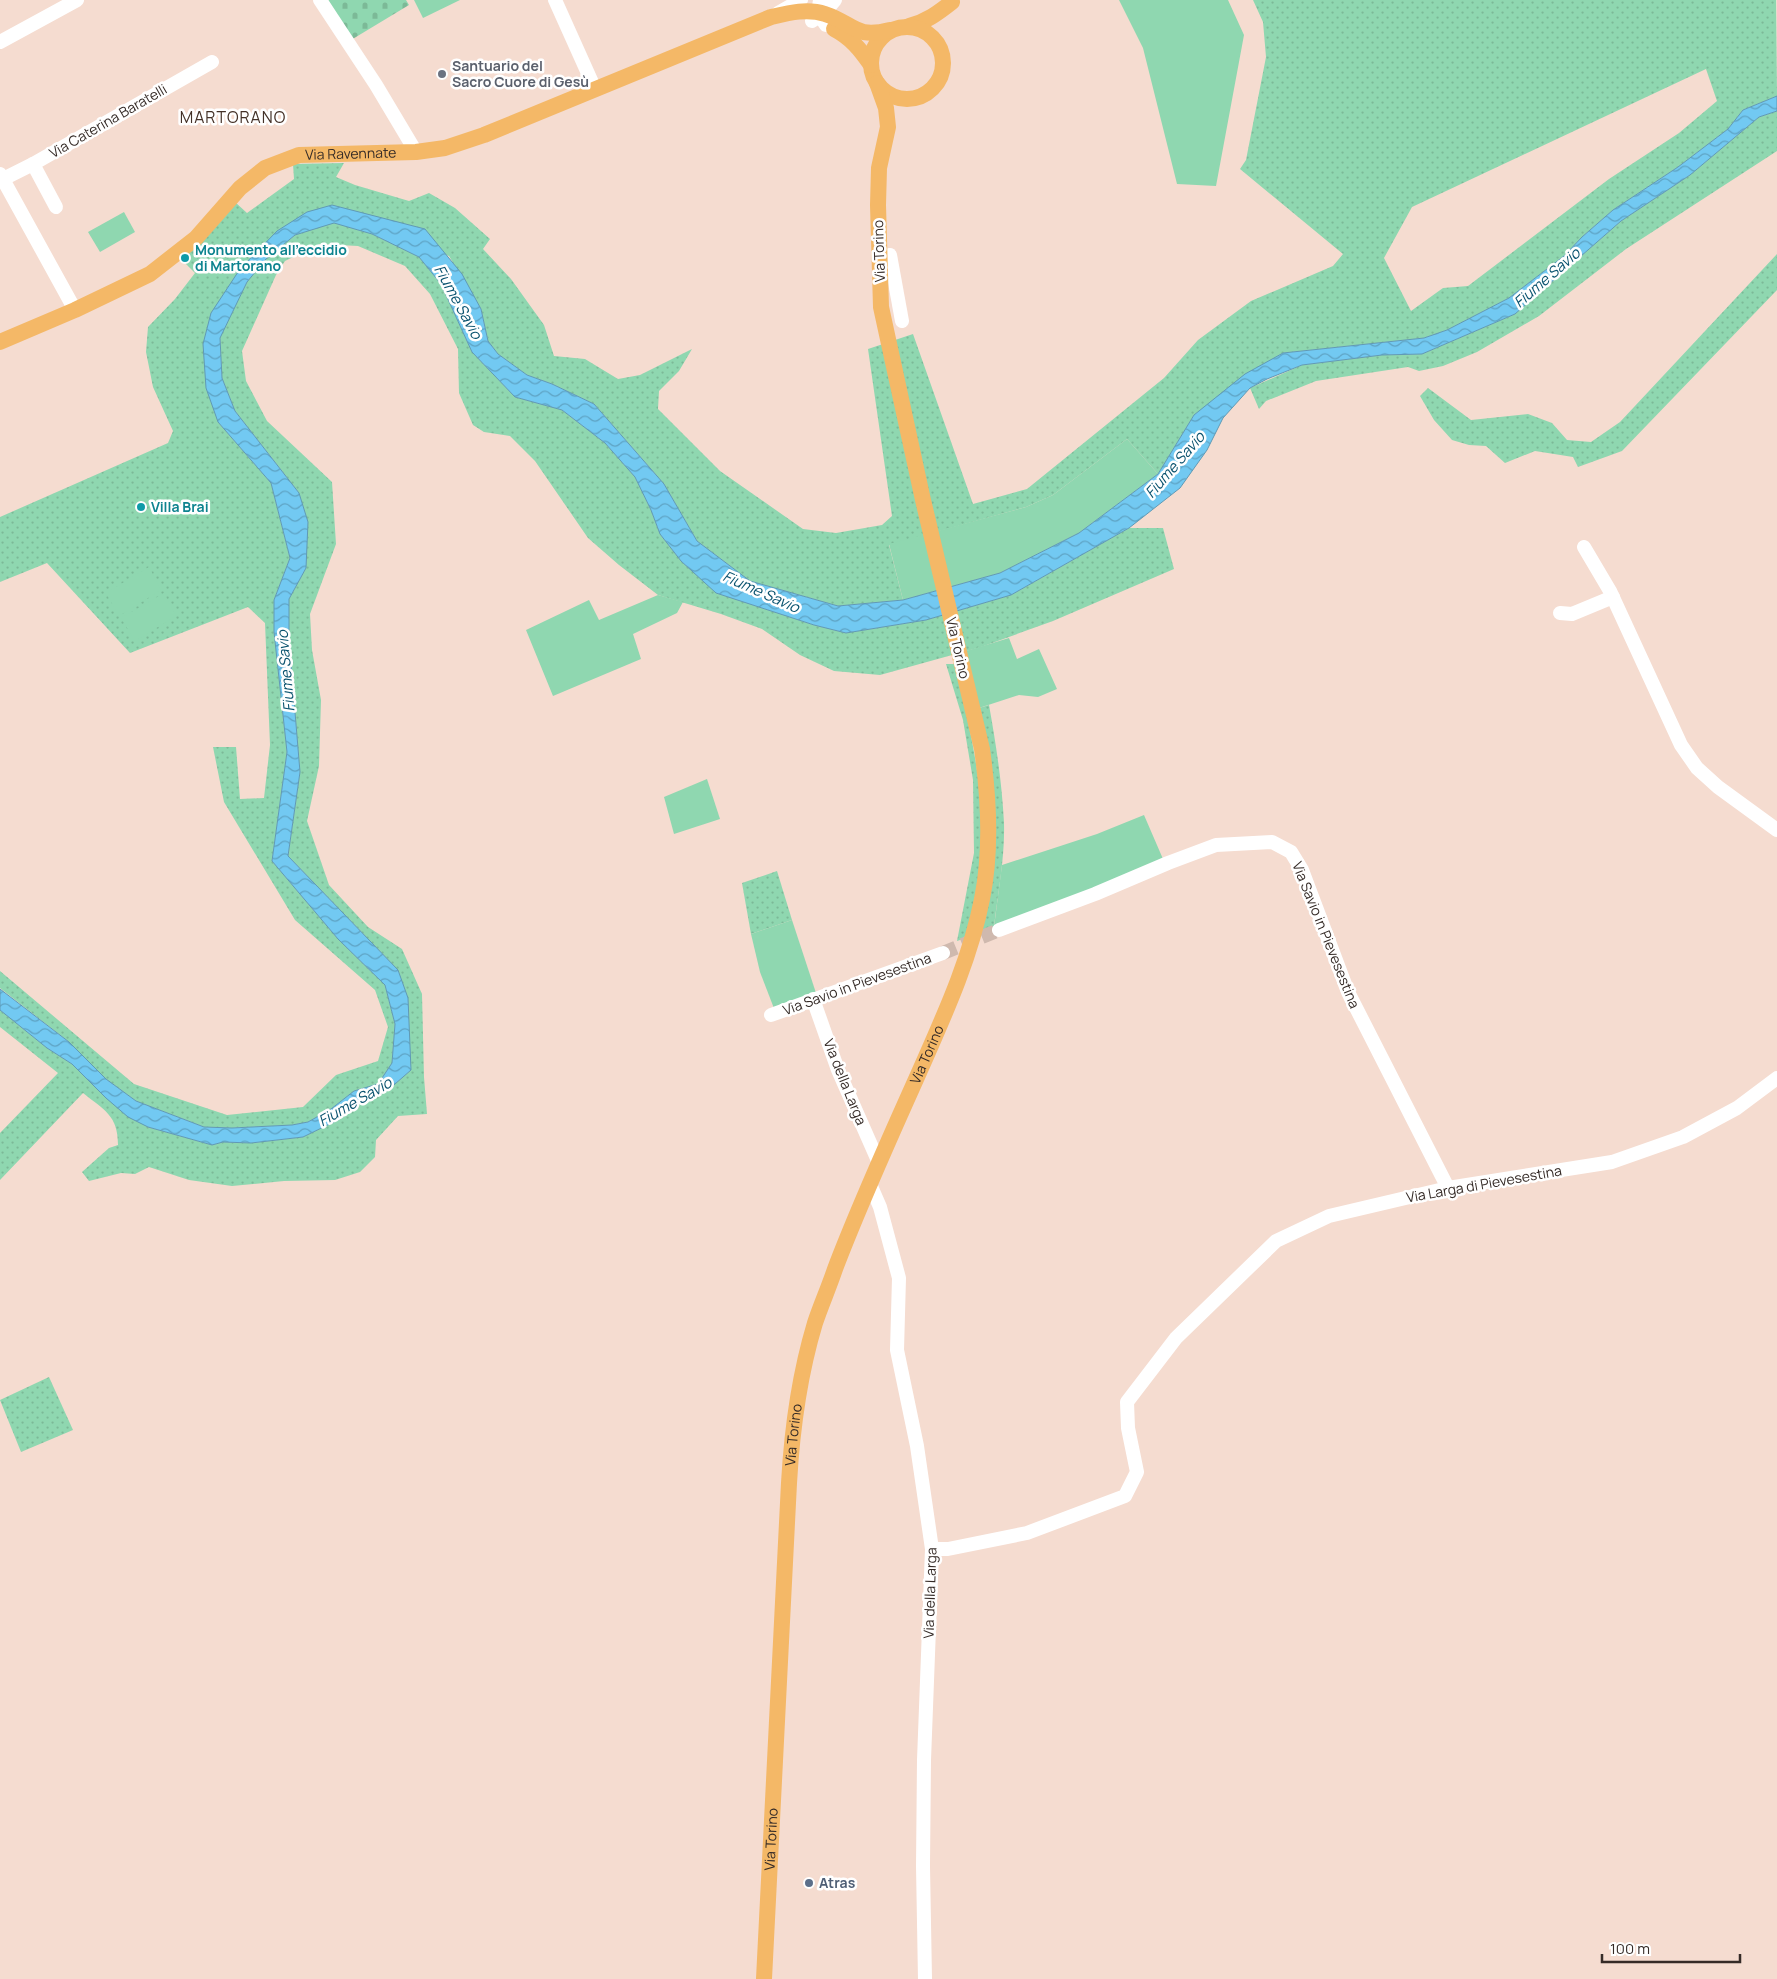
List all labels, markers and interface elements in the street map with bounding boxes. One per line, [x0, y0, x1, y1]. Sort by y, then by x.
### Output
place label: Santuario del Sacro Cuore di Gesù [452, 56, 589, 91]
marker: Santuario del Sacro Cuore di Gesù [436, 68, 448, 80]
street label: Via Caterina Baratelli [46, 79, 170, 162]
district label: MARTORANO [180, 106, 286, 128]
street label: Via Ravennate [305, 143, 397, 164]
street label: Via Torino [868, 220, 889, 283]
place label: Monumento all'eccidio di Martorano [195, 240, 347, 275]
water label: Fiume Savio [1509, 242, 1585, 312]
marker: Monumento all'eccidio di Martorano [179, 252, 191, 264]
water label: Fiume Savio [429, 261, 488, 344]
water label: Fiume Savio [1140, 426, 1210, 502]
place label: Villa Brai [151, 497, 209, 516]
marker: Villa Brai [135, 501, 147, 513]
water label: Fiume Savio [720, 565, 804, 618]
street label: Via Torino [942, 615, 975, 680]
water label: Fiume Savio [271, 628, 300, 713]
street label: Via Savio in Pievesestina [1288, 859, 1365, 1011]
street label: Via Savio in Pievesestina [780, 948, 934, 1019]
street label: Via Torino [905, 1022, 948, 1087]
street label: Via della Larga [820, 1036, 871, 1128]
water label: Fiume Savio [314, 1071, 396, 1131]
street label: Via Larga di Pievesestina [1405, 1160, 1563, 1207]
street label: Via Torino [780, 1402, 806, 1467]
street label: Via della Larga [918, 1547, 941, 1639]
street label: Via Torino [759, 1807, 782, 1871]
place label: Atras [819, 1873, 856, 1892]
marker: Atras [803, 1877, 815, 1889]
scale bar [1602, 1932, 1740, 1964]
text: 100 m [1610, 1938, 1650, 1959]

